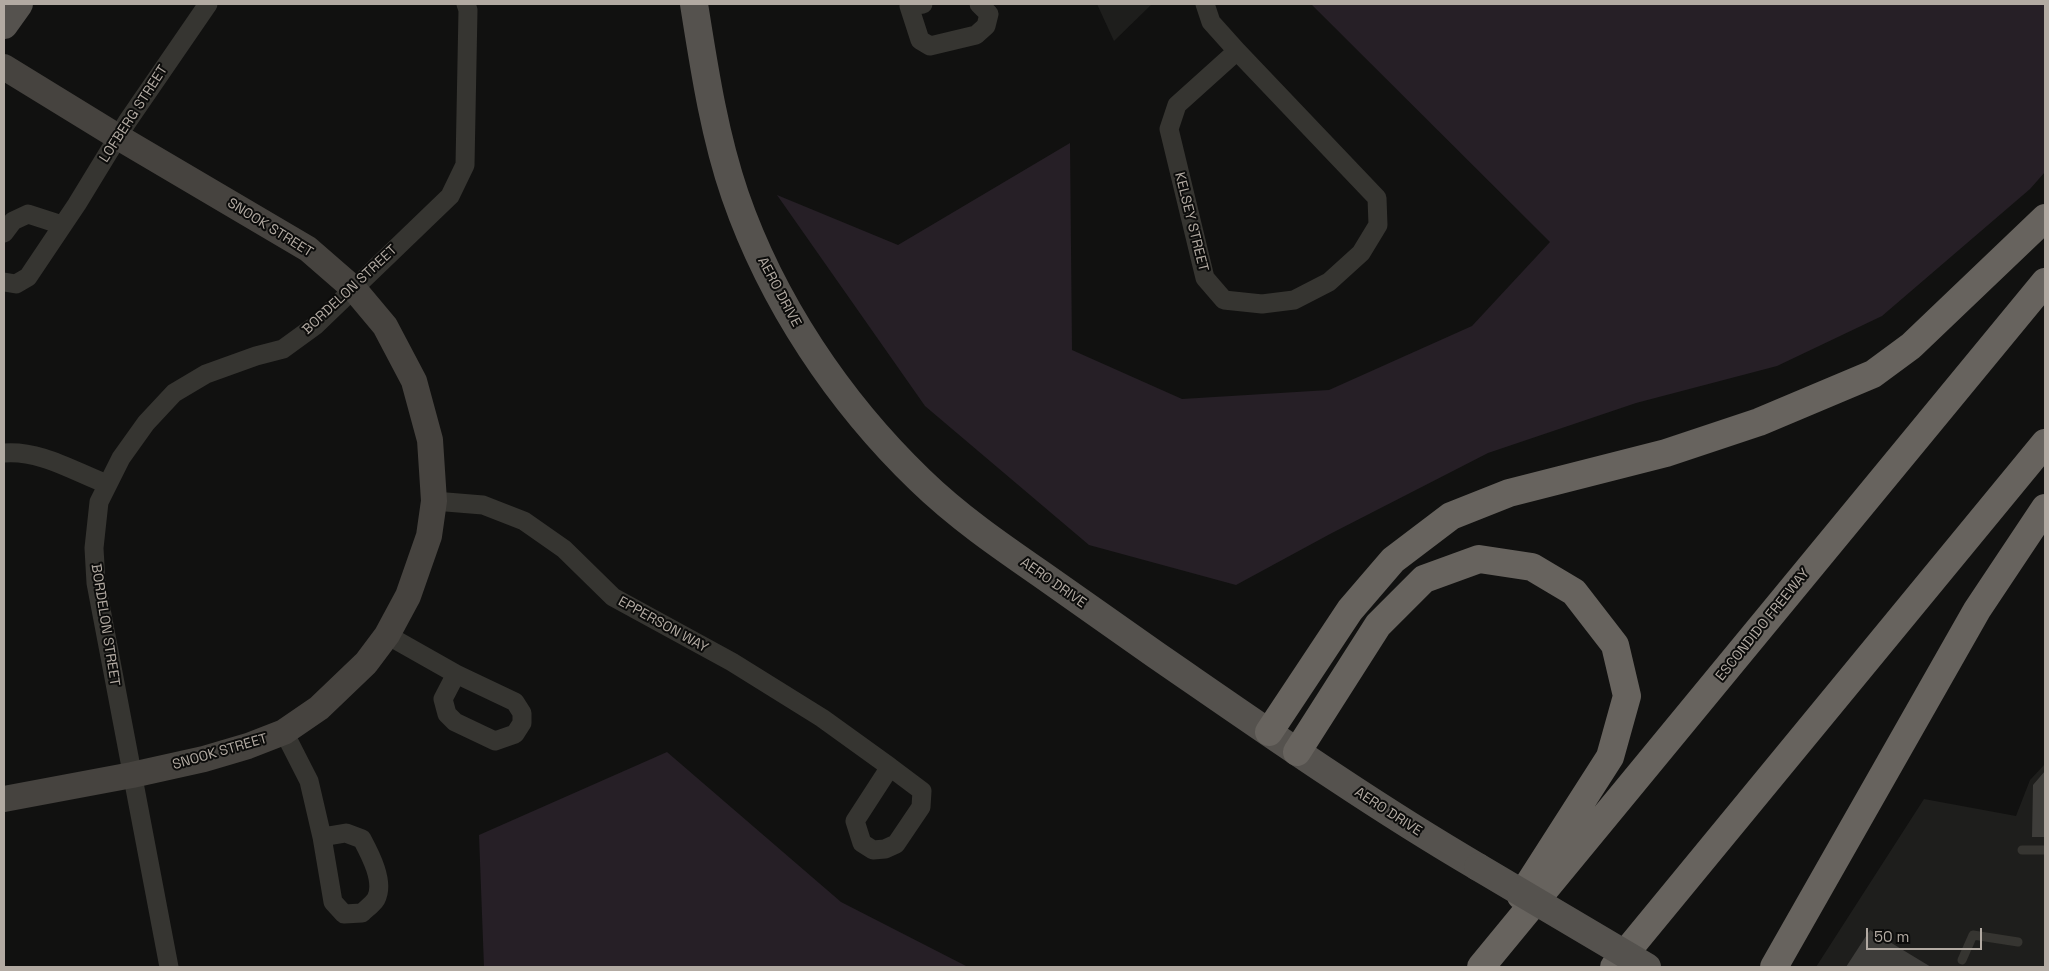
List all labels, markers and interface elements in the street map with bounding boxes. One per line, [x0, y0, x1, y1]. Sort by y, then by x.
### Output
street label: LOFBERG STREET [96, 62, 172, 166]
street label: KELSEY STREET [1171, 171, 1211, 273]
street label: SNOOK STREET [224, 195, 316, 261]
street label: BORDELON STREET [299, 242, 401, 338]
street label: AERO DRIVE [754, 254, 804, 330]
street label: AERO DRIVE [1017, 554, 1089, 612]
street label: BORDELON STREET [87, 563, 123, 687]
street label: ESCONDIDO FREEWAY [1713, 566, 1813, 684]
street label: EPPERSON WAY [615, 593, 711, 657]
street label: SNOOK STREET [171, 730, 269, 774]
street label: AERO DRIVE [1351, 784, 1425, 840]
scale bar [1869, 918, 1985, 950]
text: 50 m [1874, 927, 1909, 946]

